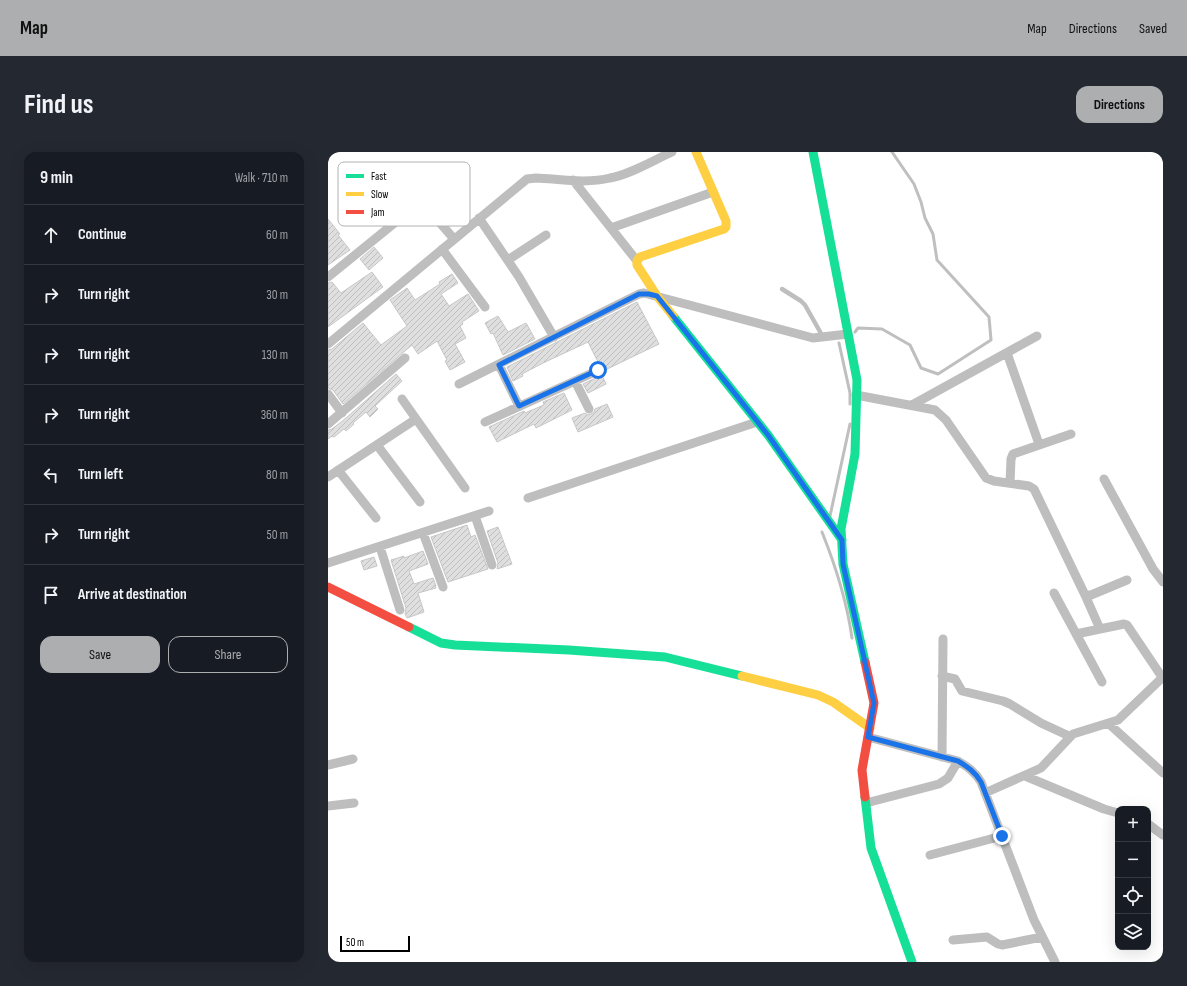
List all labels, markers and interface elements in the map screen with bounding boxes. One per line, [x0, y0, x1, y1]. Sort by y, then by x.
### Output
text: Map [20, 17, 48, 40]
text: Map [1027, 20, 1047, 37]
text: Directions [1069, 20, 1117, 37]
text: Saved [1139, 20, 1167, 37]
button: Directions [1076, 86, 1163, 123]
text: Find us [24, 88, 93, 121]
legend [338, 162, 470, 226]
text: 9 min [40, 168, 73, 188]
text: Walk · 710 m [235, 170, 288, 186]
text: Fast [371, 170, 387, 183]
text: Slow [371, 188, 388, 201]
text: Jam [370, 206, 385, 219]
icon: ahead [40, 224, 62, 246]
text: Continue [78, 225, 127, 244]
text: 60 m [266, 227, 288, 243]
icon: right [40, 284, 62, 306]
text: Turn right [78, 285, 130, 304]
text: 30 m [266, 287, 288, 303]
icon: right [40, 344, 62, 366]
text: Turn right [78, 345, 130, 364]
text: 130 m [262, 347, 288, 363]
route start [589, 361, 607, 379]
icon: right [40, 404, 62, 426]
text: Turn right [78, 405, 130, 424]
text: 360 m [261, 407, 288, 423]
icon: left [40, 464, 62, 486]
text: Turn left [78, 465, 123, 484]
text: 80 m [266, 467, 288, 483]
icon: right [40, 524, 62, 546]
text: Turn right [78, 525, 130, 544]
text: 50 m [267, 527, 288, 543]
icon: arrive [40, 584, 62, 606]
text: Arrive at destination [78, 585, 187, 604]
button: Save [40, 636, 160, 673]
button: Share [168, 636, 288, 673]
map controls [1115, 806, 1151, 950]
button: + [1115, 806, 1151, 842]
route end [993, 827, 1011, 845]
button: − [1115, 842, 1151, 878]
button: locate [1115, 878, 1151, 914]
button: layers [1115, 914, 1151, 950]
scale bar [340, 934, 410, 953]
text: 50 m [346, 936, 364, 949]

